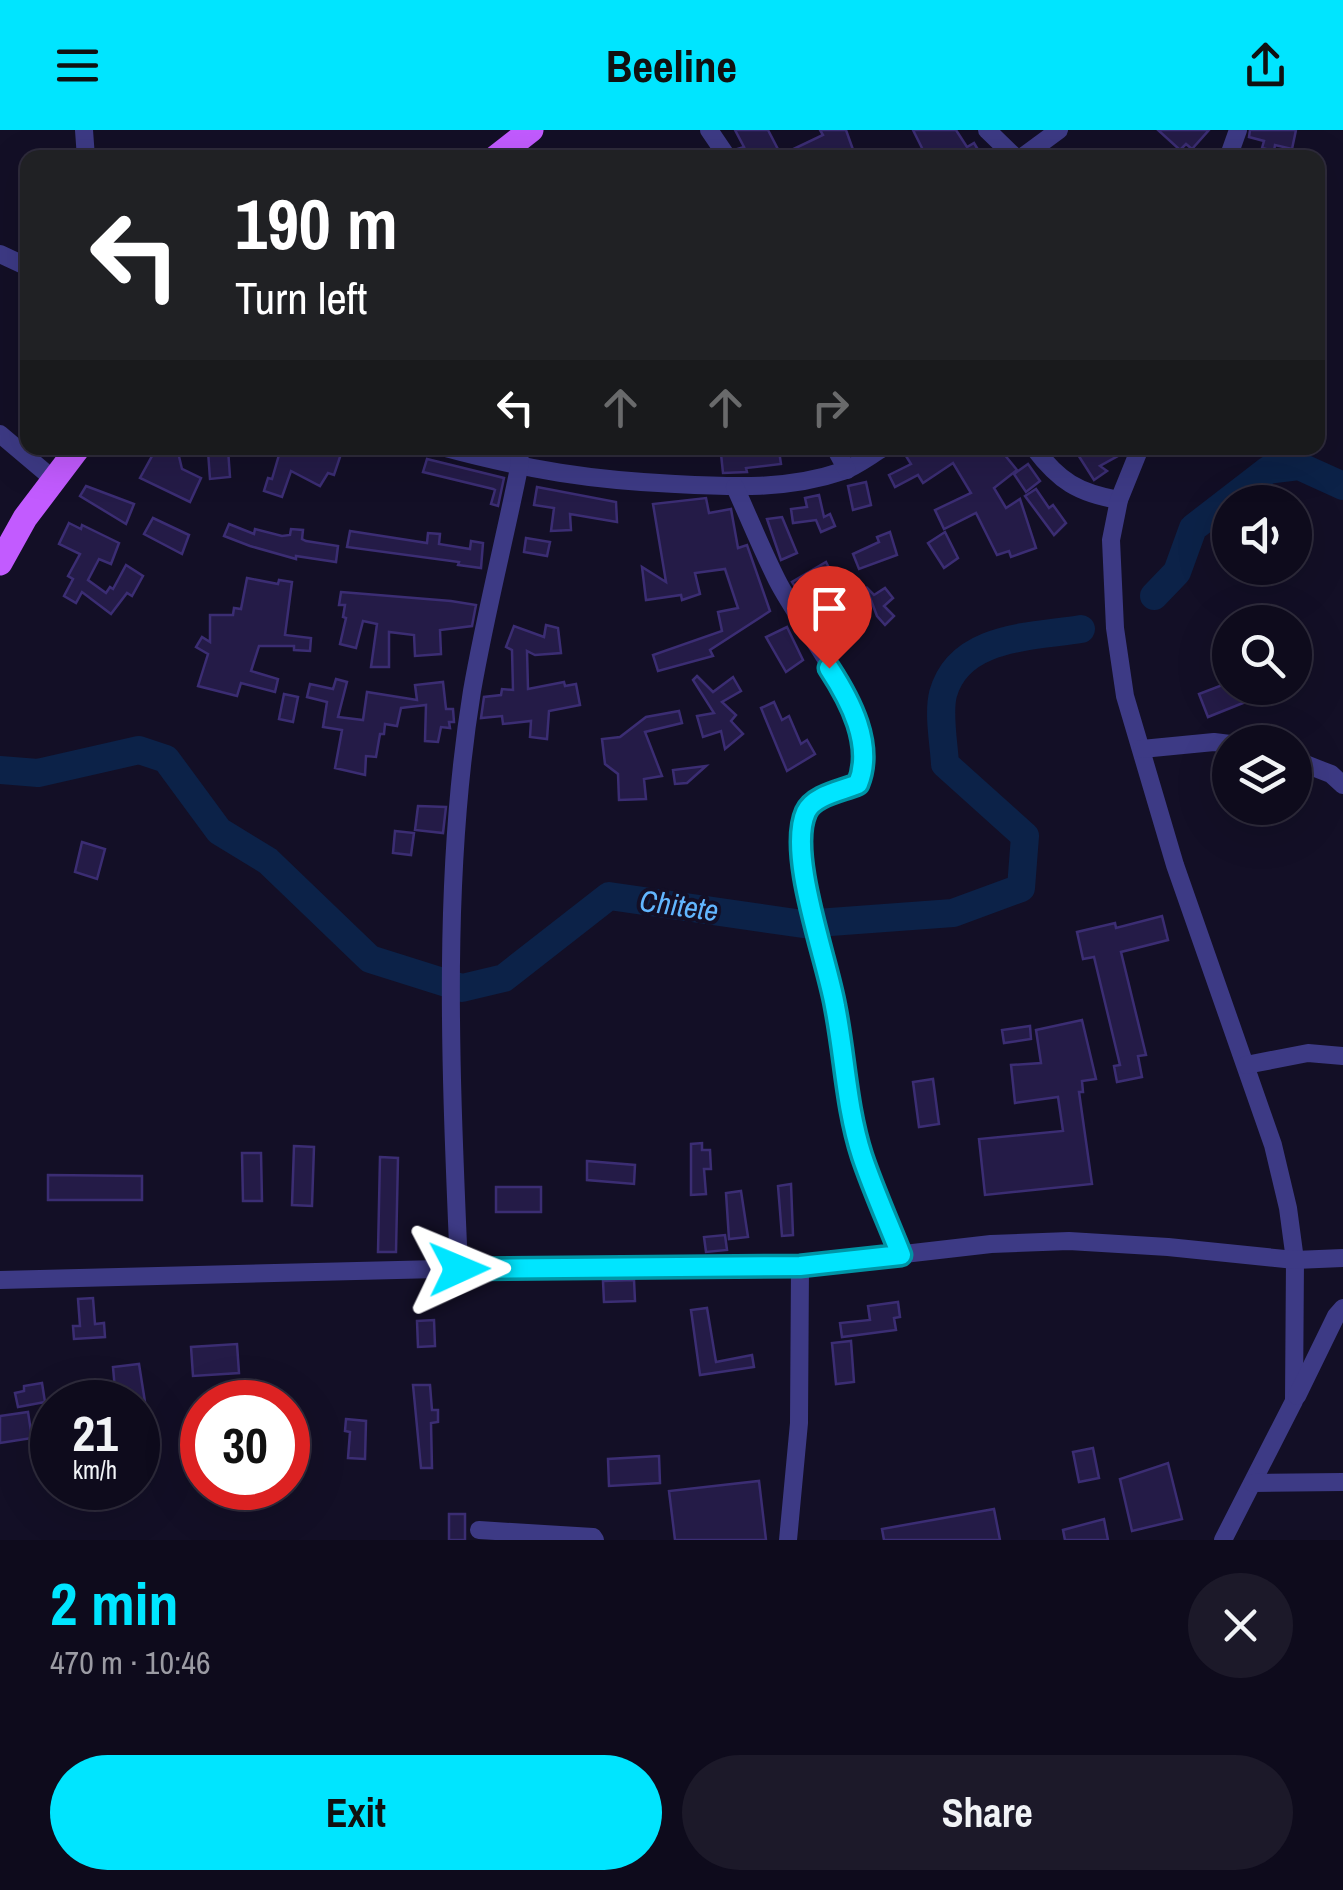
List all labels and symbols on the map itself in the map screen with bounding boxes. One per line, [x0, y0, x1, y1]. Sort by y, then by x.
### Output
pin [787, 566, 872, 669]
water label: Chitete [637, 880, 721, 930]
position arrow [407, 1217, 511, 1321]
speed limit sign: 30 [180, 1380, 310, 1510]

